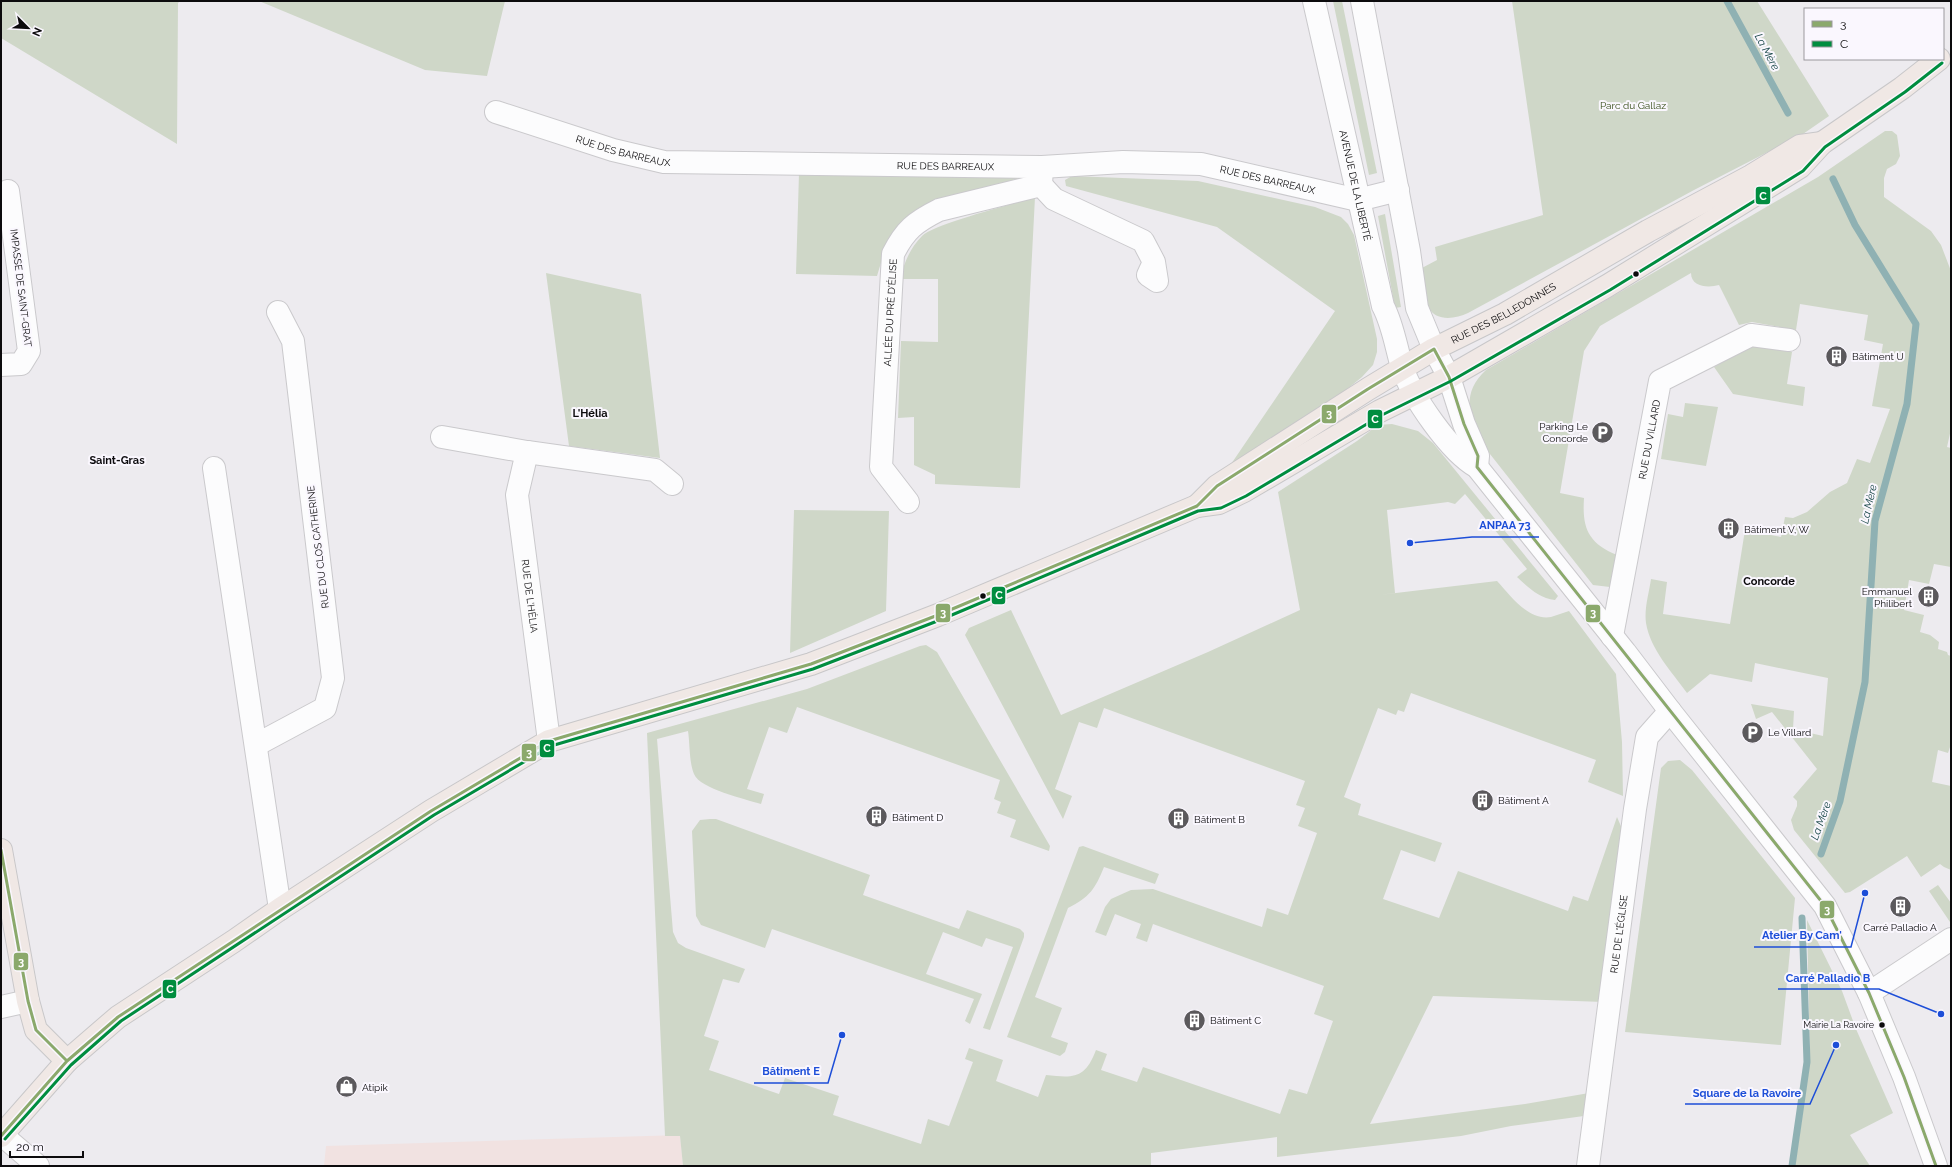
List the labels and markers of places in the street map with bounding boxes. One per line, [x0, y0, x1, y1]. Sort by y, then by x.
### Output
unlabelled marker [1631, 269, 1641, 279]
building icon: Bâtiment U [1823, 343, 1849, 369]
place label: Bâtiment U [1852, 351, 1904, 362]
parking icon: Parking Le Concorde [1590, 419, 1616, 445]
place label: Parking Le Concorde [1539, 421, 1588, 444]
callout: ANPAA 73 [1472, 514, 1539, 537]
building icon: Bâtiment V, W [1716, 516, 1742, 542]
place label: Bâtiment V, W [1744, 524, 1810, 535]
building icon: Emmanuel Philibert [1915, 584, 1941, 610]
place label: Emmanuel Philibert [1862, 586, 1913, 609]
unlabelled marker [978, 591, 988, 601]
parking icon: Le Villard [1740, 719, 1766, 745]
place label: Le Villard [1768, 727, 1811, 738]
building icon: Bâtiment A [1470, 787, 1496, 813]
place label: Bâtiment A [1498, 795, 1549, 806]
building icon: Bâtiment D [864, 804, 890, 830]
building icon: Bâtiment B [1165, 806, 1191, 832]
place label: Bâtiment D [892, 812, 944, 823]
place label: Bâtiment B [1194, 814, 1245, 825]
building icon: Carré Palladio A [1887, 894, 1913, 920]
place label: Carré Palladio A [1863, 922, 1937, 933]
callout: Atelier By Cam' [1754, 924, 1851, 947]
callout: Carré Palladio B [1778, 966, 1879, 989]
building icon: Bâtiment C [1182, 1007, 1208, 1033]
place label: Bâtiment C [1210, 1015, 1261, 1026]
place label: Mairie La Ravoire [1803, 1020, 1875, 1030]
marker: Mairie La Ravoire [1877, 1020, 1887, 1030]
callout: Bâtiment E [754, 1060, 828, 1083]
shop icon: Atipik [334, 1074, 360, 1100]
callout: Square de la Ravoire [1685, 1081, 1810, 1104]
place label: Atipik [362, 1082, 388, 1093]

